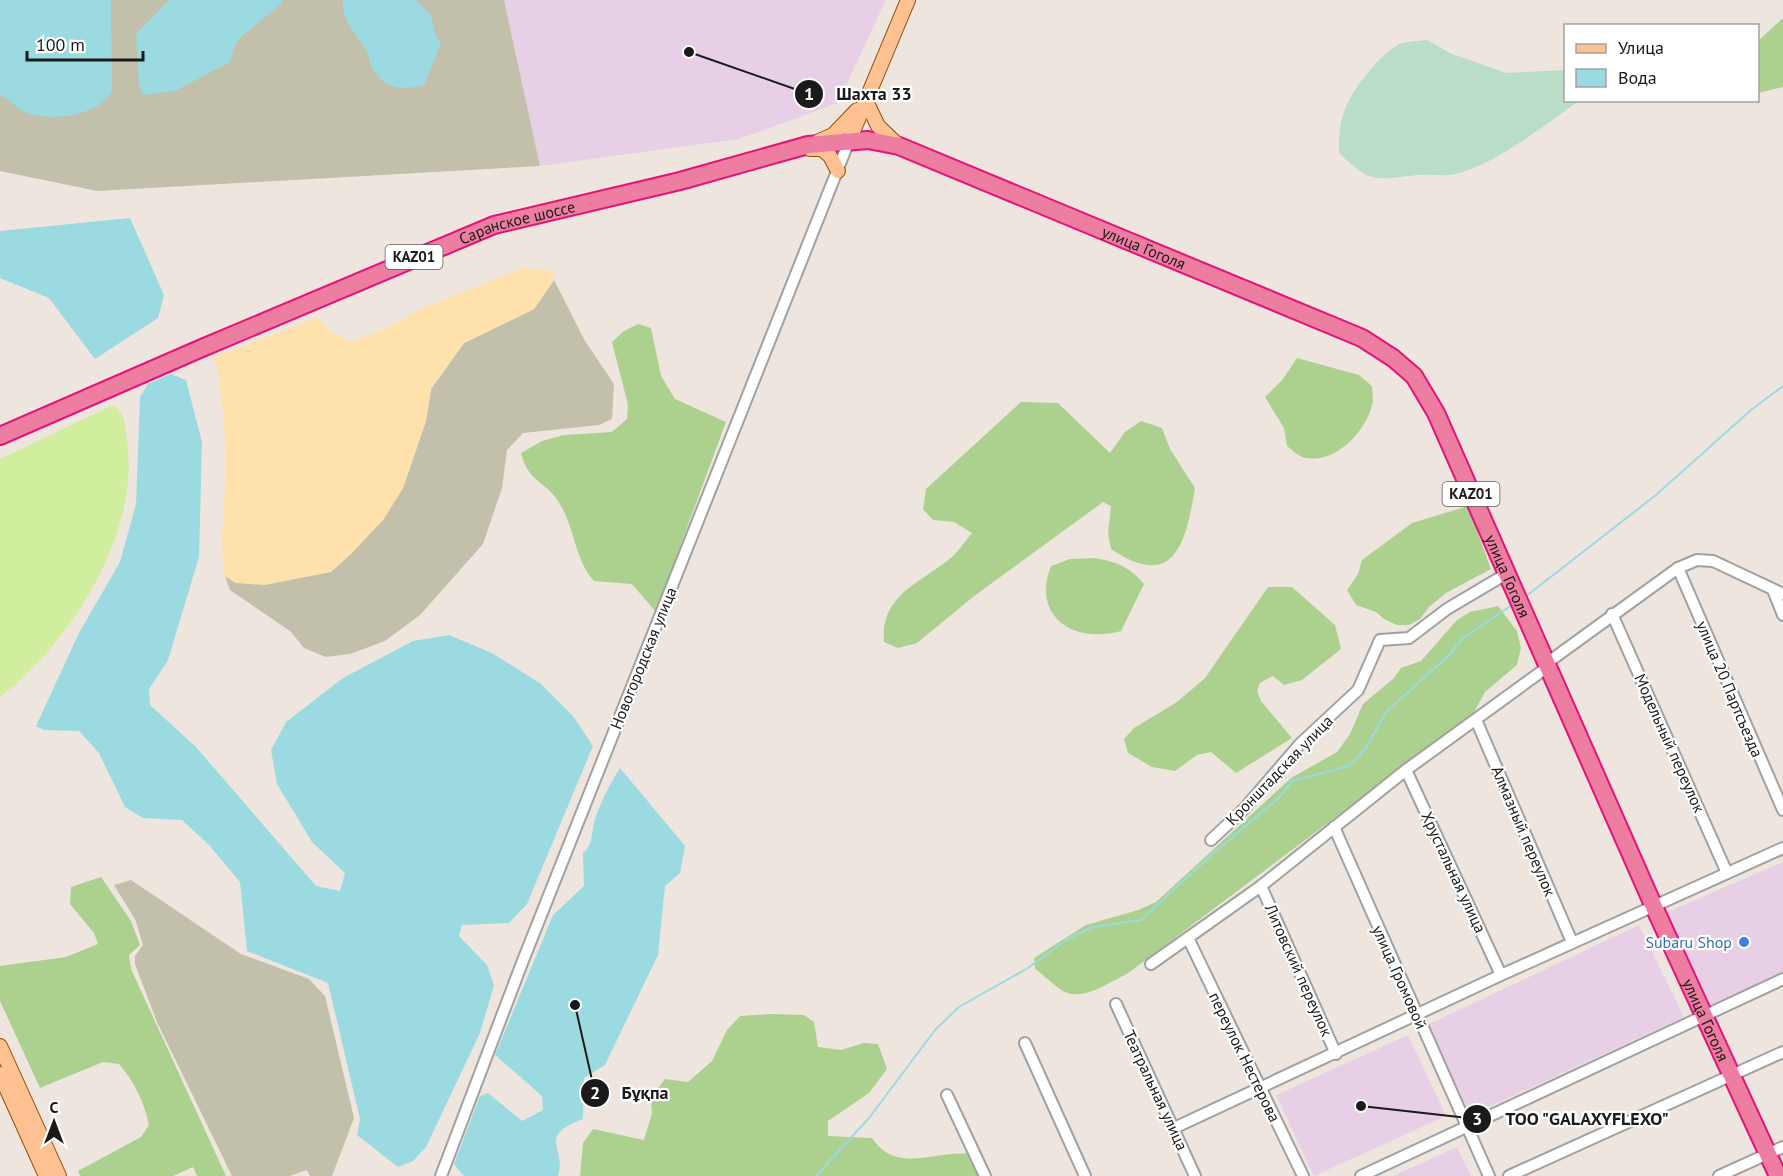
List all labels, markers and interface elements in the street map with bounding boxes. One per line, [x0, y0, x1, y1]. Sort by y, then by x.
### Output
scale bar [27, 24, 142, 62]
legend [1564, 24, 1759, 102]
text: 100 m [36, 33, 85, 56]
text: Улица [1618, 36, 1664, 59]
text: Вода [1618, 66, 1657, 89]
callout: Шахта 33 [794, 76, 924, 112]
text: 1 [804, 82, 814, 105]
text: Шахта 33 [836, 82, 912, 105]
street label: Саранское шоссе [456, 196, 577, 249]
street label: улица Гоголя [1099, 221, 1189, 274]
road number: KAZ01 [386, 245, 442, 269]
road number: KАZ01 [1442, 482, 1500, 506]
street label: улица Гоголя [1481, 531, 1535, 621]
street label: Новогородская улица [605, 584, 681, 732]
street label: улица 20 Партсъезда [1692, 618, 1768, 760]
street label: Модельный переулок [1630, 670, 1710, 816]
street label: Кронштадская улица [1221, 711, 1337, 829]
street label: Алмазный переулок [1488, 763, 1561, 899]
street label: Хрустальная улица [1417, 808, 1491, 936]
street label: Литовский переулок [1260, 900, 1337, 1040]
street label: улица Громовой [1368, 922, 1432, 1032]
place label: Subaru Shop [1645, 932, 1732, 952]
marker: Subaru Shop [1737, 935, 1751, 949]
street label: улица Гоголя [1678, 975, 1734, 1064]
street label: переулок Нестерова [1205, 989, 1285, 1125]
street label: Театральная улица [1119, 1027, 1193, 1153]
callout: Бұқпа [580, 1075, 681, 1111]
text: 2 [590, 1081, 600, 1104]
text: Бұқпа [621, 1081, 669, 1104]
north arrow [24, 1092, 84, 1152]
text: С [50, 1097, 59, 1117]
callout: ТОО "GALAXYFLEXO" [1462, 1101, 1681, 1137]
text: 3 [1472, 1107, 1482, 1130]
text: ТОО "GALAXYFLEXO" [1505, 1107, 1669, 1130]

